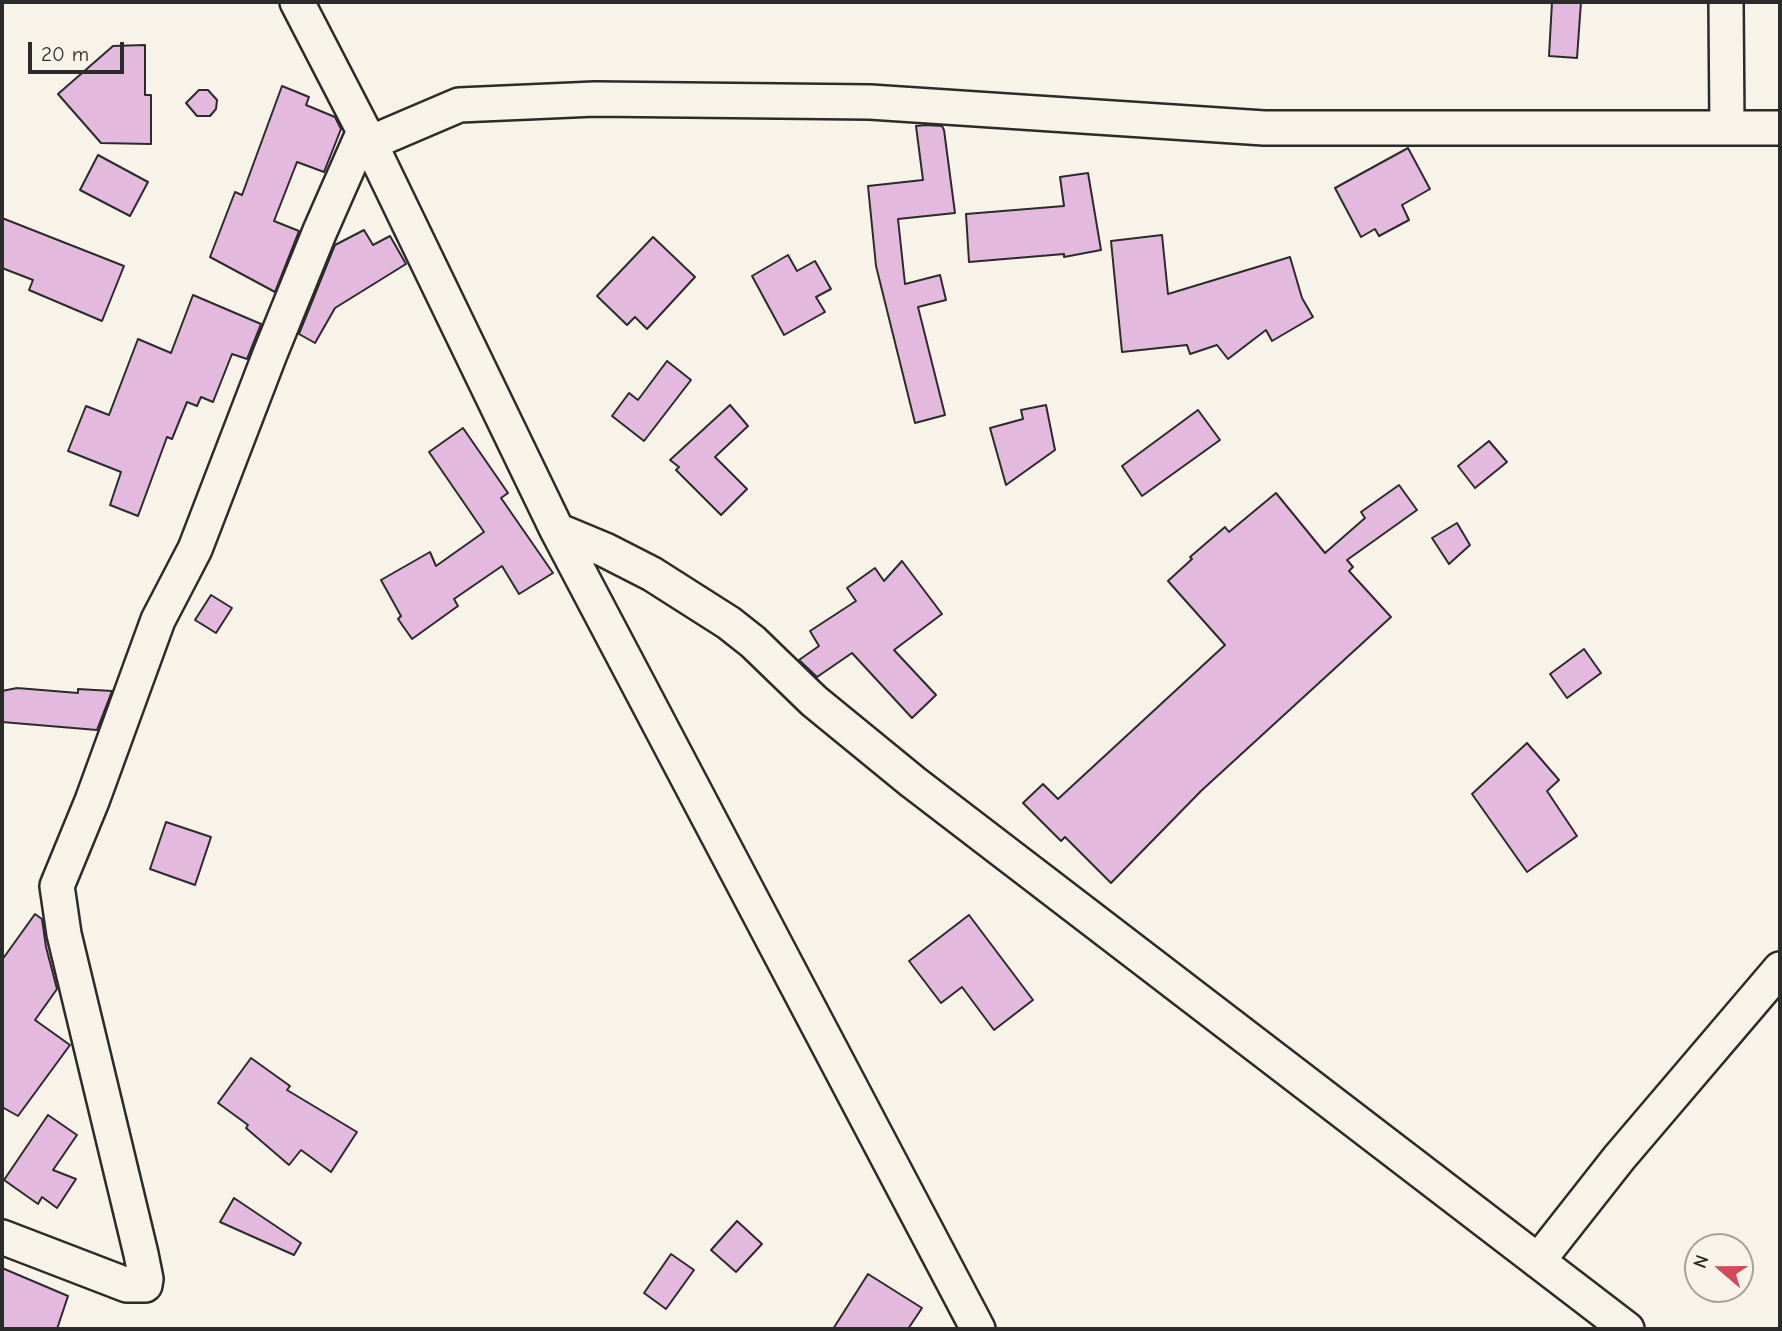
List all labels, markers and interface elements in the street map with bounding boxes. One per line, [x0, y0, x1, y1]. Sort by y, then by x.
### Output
scale bar [32, 28, 128, 72]
text: 20 m [41, 42, 89, 66]
north arrow [1684, 1233, 1754, 1303]
text: N [1689, 1252, 1714, 1271]

